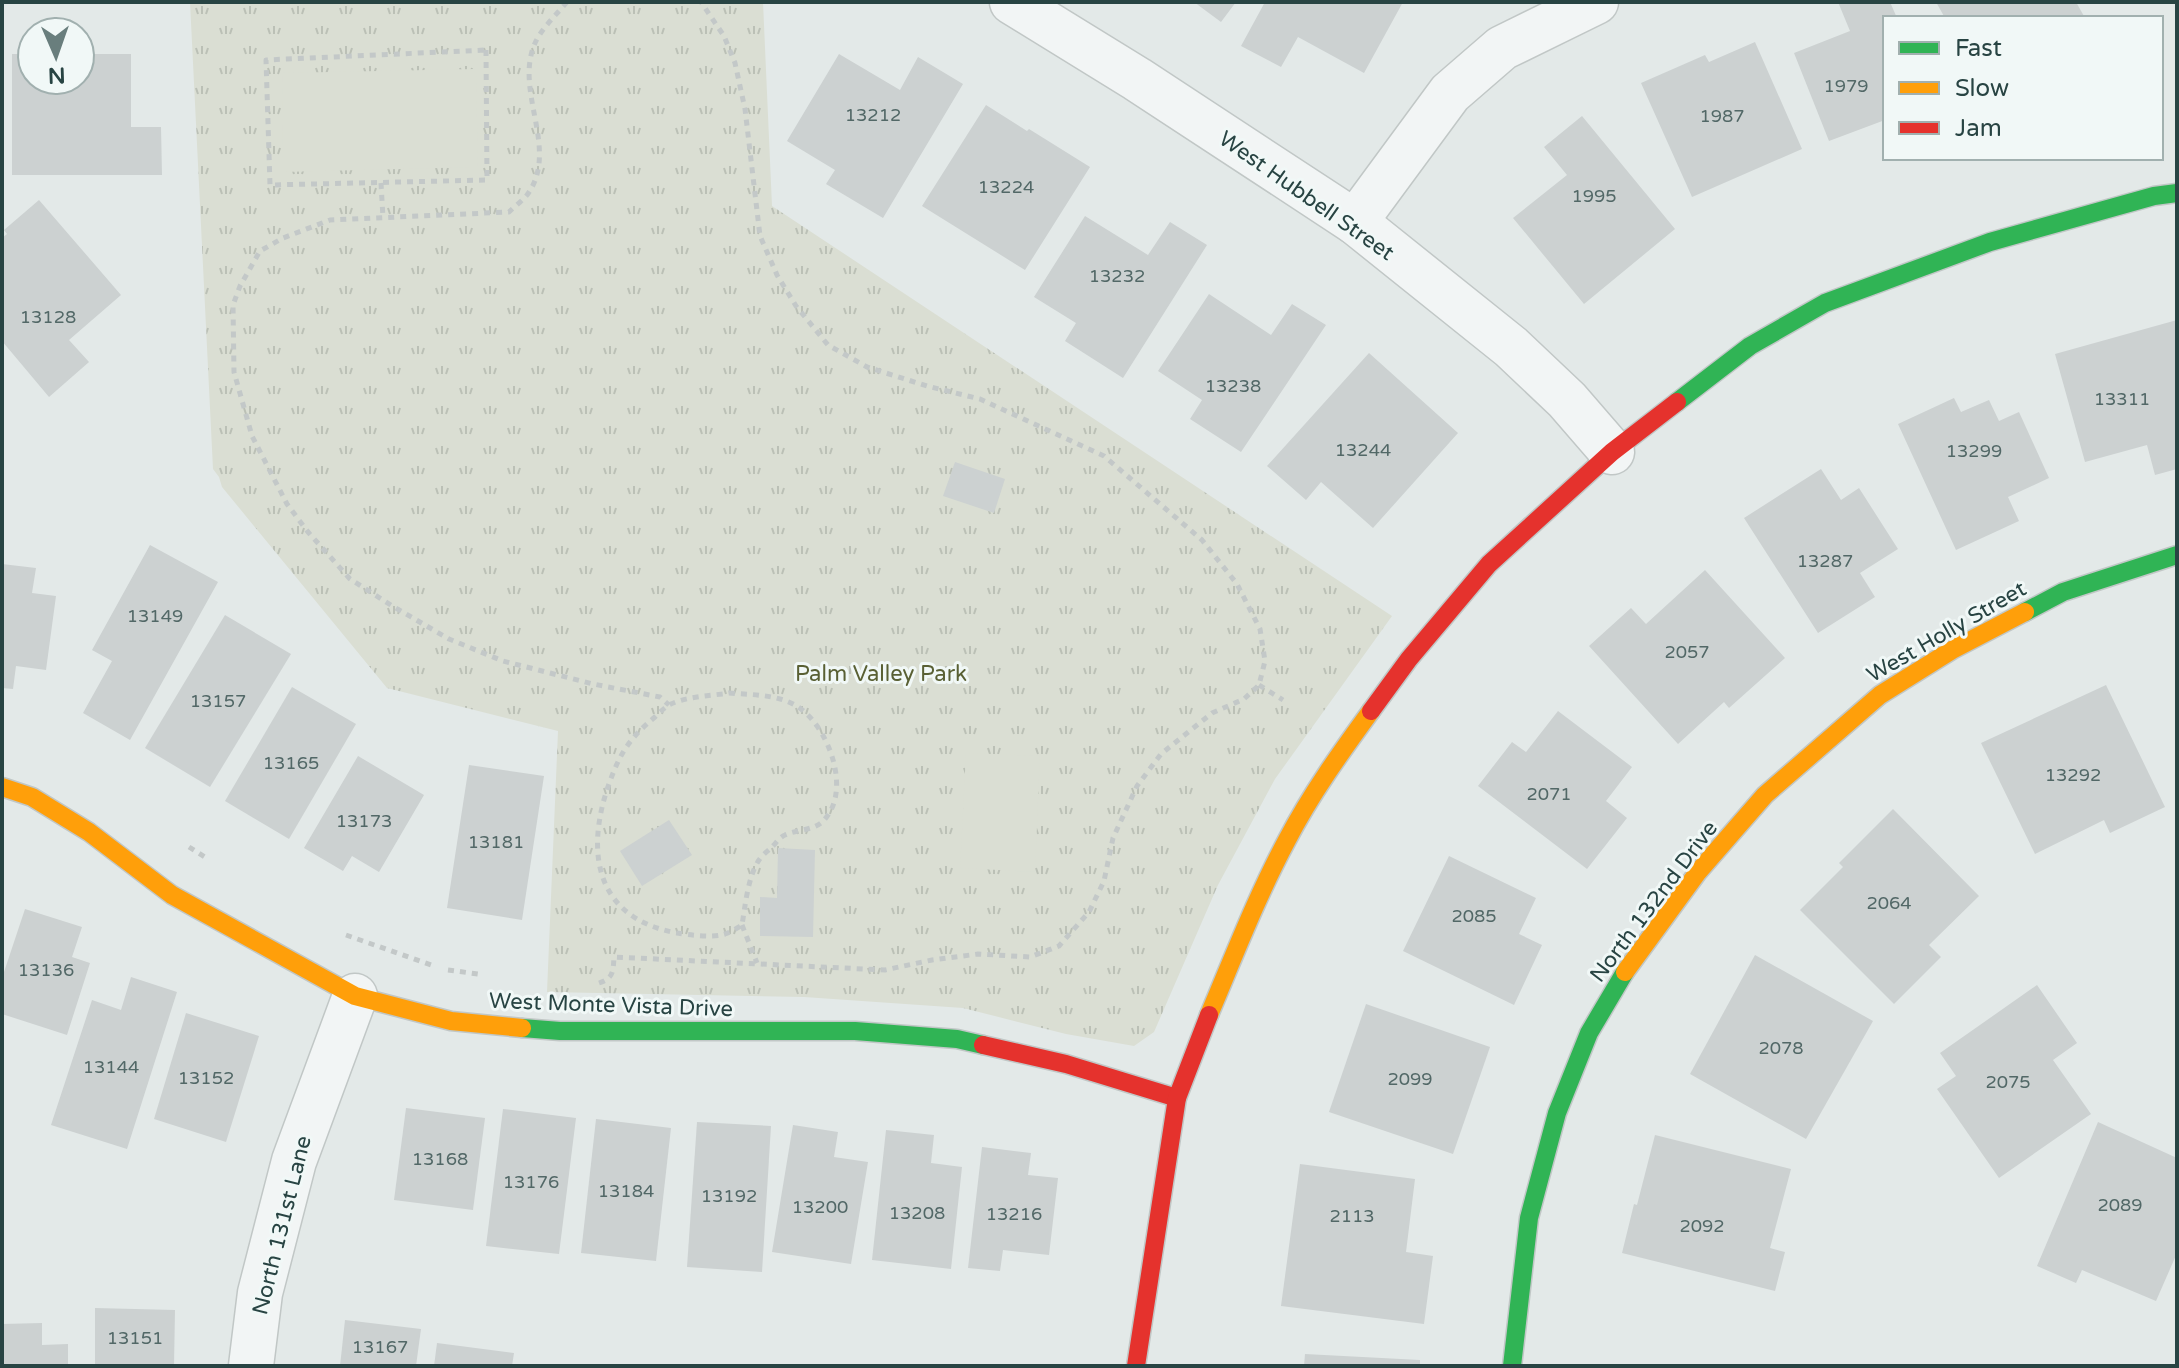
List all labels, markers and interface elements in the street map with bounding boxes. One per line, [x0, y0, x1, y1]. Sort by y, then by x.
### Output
north arrow [16, 16, 96, 96]
legend [1883, 16, 2163, 160]
text: Fast [1955, 34, 2002, 63]
text: N [47, 62, 66, 88]
text: Slow [1955, 74, 2009, 103]
house number: 1979 [1823, 75, 1869, 97]
house number: 13212 [845, 104, 901, 126]
house number: 1987 [1699, 105, 1745, 127]
text: Jam [1955, 114, 2002, 143]
street label: West Hubbell Street [1214, 126, 1399, 266]
house number: 13224 [978, 176, 1034, 198]
house number: 1995 [1571, 185, 1617, 207]
house number: 13232 [1089, 265, 1145, 287]
house number: 13128 [20, 306, 76, 328]
house number: 13238 [1205, 375, 1261, 397]
house number: 13311 [2094, 388, 2150, 410]
house number: 13244 [1335, 439, 1391, 461]
house number: 13299 [1946, 440, 2002, 462]
house number: 13287 [1797, 550, 1853, 572]
street label: West Holly Street [1862, 576, 2031, 688]
house number: 13149 [127, 605, 183, 627]
house number: 2057 [1664, 641, 1710, 663]
park label: Palm Valley Park [795, 661, 967, 687]
house number: 13157 [190, 690, 246, 712]
house number: 13165 [263, 752, 319, 774]
house number: 13292 [2045, 764, 2101, 786]
house number: 2071 [1526, 783, 1572, 805]
house number: 13173 [336, 810, 392, 832]
street label: North 132nd Drive [1585, 816, 1723, 987]
house number: 13181 [468, 831, 524, 853]
house number: 2064 [1866, 892, 1912, 914]
house number: 2085 [1451, 905, 1497, 927]
house number: 13136 [18, 959, 74, 981]
street label: West Monte Vista Drive [489, 988, 733, 1022]
house number: 2078 [1758, 1037, 1804, 1059]
house number: 13144 [83, 1056, 139, 1078]
house number: 13152 [178, 1067, 234, 1089]
house number: 2099 [1387, 1068, 1433, 1090]
house number: 2075 [1985, 1071, 2031, 1093]
street label: North 131st Lane [247, 1133, 317, 1317]
house number: 13168 [412, 1148, 468, 1170]
house number: 13176 [503, 1171, 559, 1193]
house number: 13184 [598, 1180, 654, 1202]
house number: 13192 [701, 1185, 757, 1207]
house number: 2089 [2097, 1194, 2143, 1216]
house number: 13200 [792, 1196, 848, 1218]
house number: 13208 [889, 1202, 945, 1224]
house number: 13216 [986, 1203, 1042, 1225]
house number: 2113 [1329, 1205, 1375, 1227]
house number: 2092 [1679, 1215, 1725, 1237]
house number: 13151 [107, 1327, 163, 1349]
house number: 13167 [352, 1336, 408, 1358]

